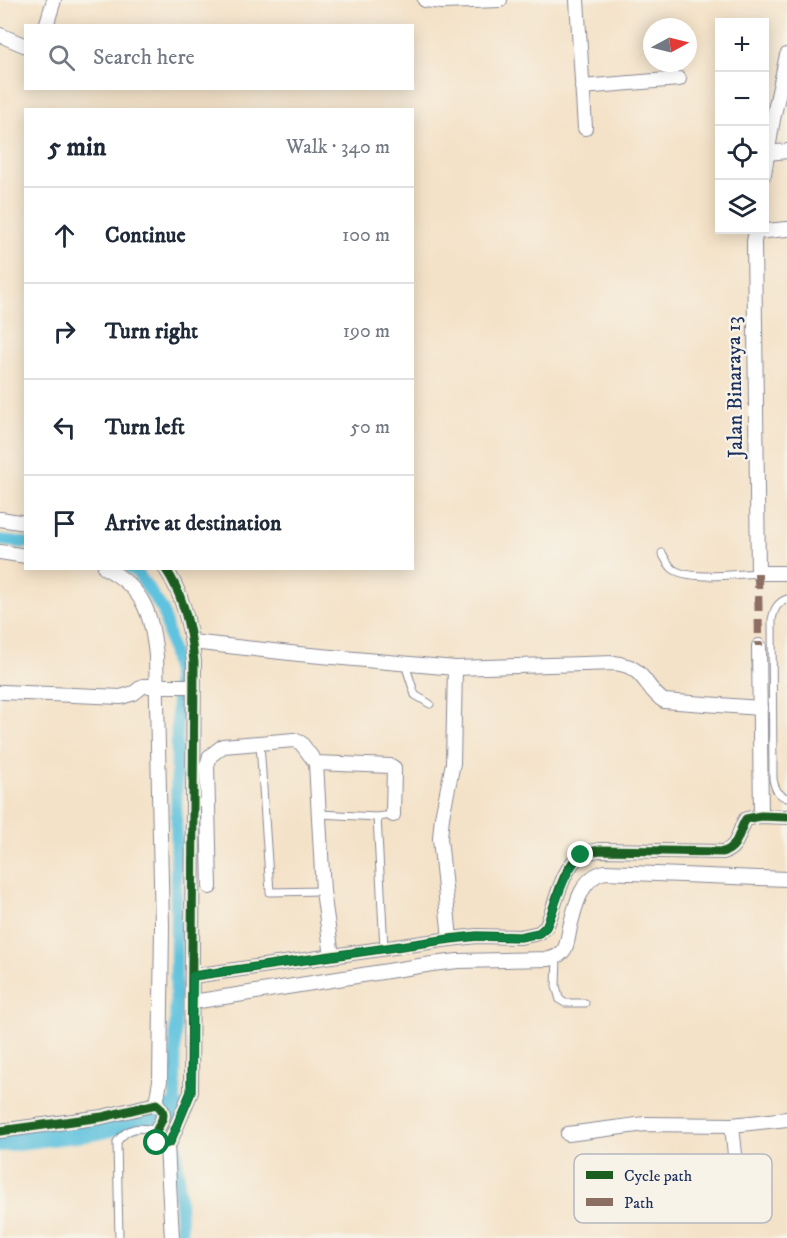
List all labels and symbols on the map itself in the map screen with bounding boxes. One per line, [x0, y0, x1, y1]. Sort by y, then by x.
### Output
north arrow [643, 18, 697, 72]
street label: Jalan Binaraya 13 [721, 316, 749, 460]
route end [567, 841, 593, 867]
route start [143, 1129, 169, 1155]
legend [574, 1154, 772, 1223]
text: Cycle path [624, 1166, 693, 1186]
text: Path [624, 1193, 654, 1213]

